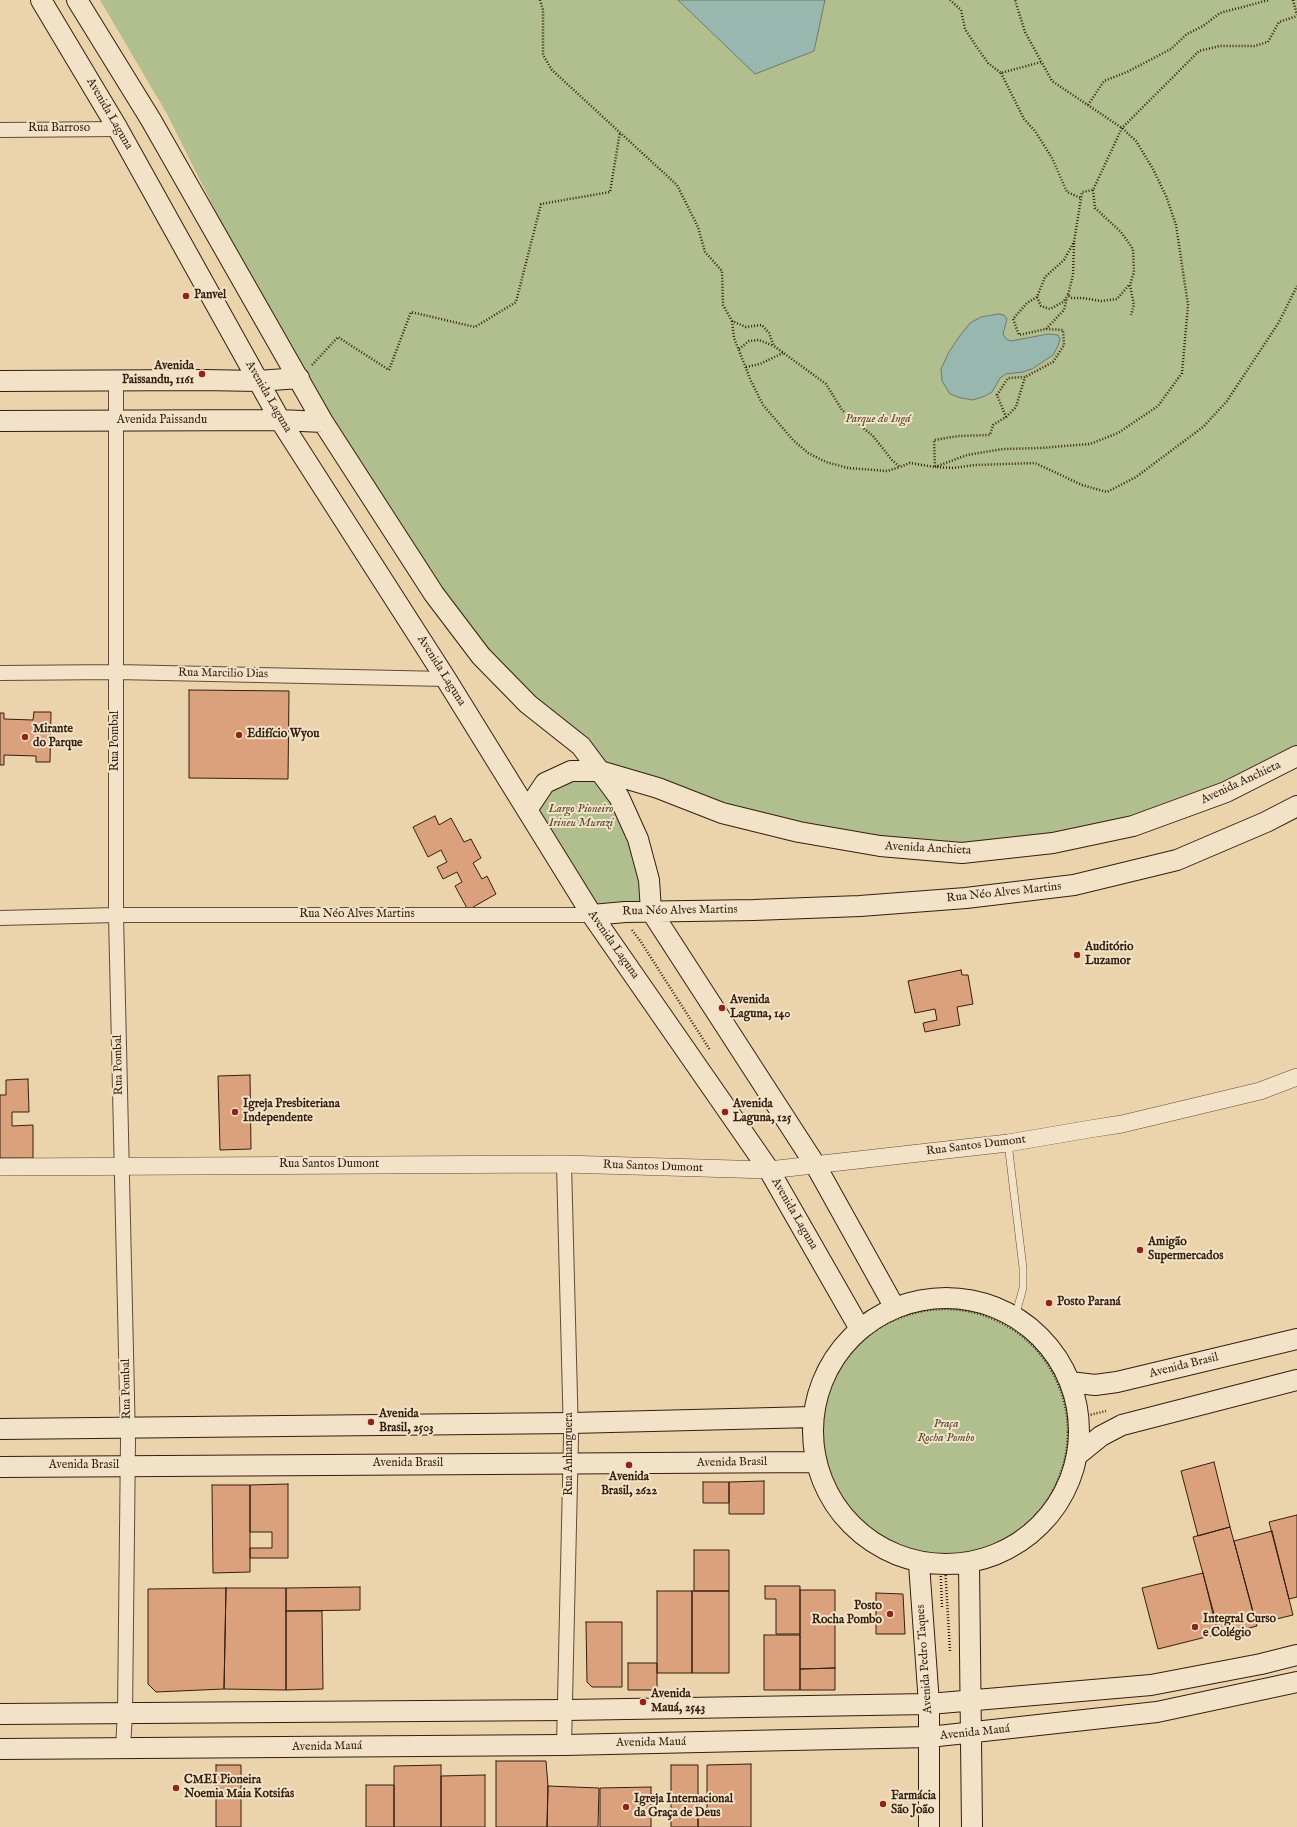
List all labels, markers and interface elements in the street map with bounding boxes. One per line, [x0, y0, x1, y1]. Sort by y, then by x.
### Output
street label: Avenida Laguna [83, 76, 135, 152]
street label: Rua Barroso [28, 122, 90, 136]
place label: Panvel [194, 289, 226, 303]
marker: Panvel [181, 291, 191, 301]
street label: Avenida Laguna [242, 359, 294, 435]
place label: Avenida Paissandu, 1161 [122, 360, 194, 388]
marker: Avenida Paissandu, 1161 [197, 369, 207, 379]
park label: Parque do Ingá [845, 413, 911, 427]
street label: Avenida Paissandu [117, 414, 207, 428]
street label: Avenida Laguna [414, 633, 468, 709]
street label: Rua Marcilio Dias [178, 666, 268, 682]
street label: Rua Pombal [109, 711, 123, 771]
place label: Mirante do Parque [33, 723, 83, 751]
place label: Edifício Wyou [247, 728, 319, 742]
marker: Edifício Wyou [234, 730, 244, 740]
marker: Mirante do Parque [20, 732, 30, 742]
street label: Avenida Anchieta [1199, 758, 1283, 808]
park label: Largo Pioneiro Irineu Murazi [549, 803, 613, 831]
street label: Avenida Anchieta [884, 840, 972, 858]
street label: Rua Néo Alves Martins [946, 880, 1062, 906]
street label: Rua Néo Alves Martins [622, 903, 738, 919]
street label: Rua Néo Alves Martins [299, 908, 415, 922]
street label: Avenida Laguna [584, 908, 642, 982]
place label: Auditório Luzamor [1085, 941, 1133, 969]
marker: Auditório Luzamor [1072, 950, 1082, 960]
place label: Avenida Laguna, 140 [730, 994, 790, 1022]
marker: Avenida Laguna, 140 [717, 1003, 727, 1013]
street label: Rua Pombal [111, 1035, 127, 1095]
place label: Igreja Presbiteriana Independente [243, 1098, 340, 1126]
place label: Avenida Laguna, 125 [733, 1098, 791, 1126]
marker: Igreja Presbiteriana Independente [230, 1107, 240, 1117]
marker: Avenida Laguna, 125 [720, 1107, 730, 1117]
street label: Rua Santos Dumont [925, 1133, 1027, 1159]
street label: Rua Santos Dumont [279, 1158, 379, 1172]
street label: Rua Santos Dumont [603, 1158, 703, 1176]
street label: Avenida Laguna [768, 1176, 820, 1252]
place label: Amigão Supermercados [1148, 1236, 1223, 1264]
marker: Amigão Supermercados [1135, 1245, 1145, 1255]
place label: Posto Paraná [1057, 1296, 1121, 1310]
marker: Posto Paraná [1044, 1298, 1054, 1308]
street label: Avenida Brasil [1148, 1350, 1220, 1382]
street label: Rua Pombal [119, 1359, 135, 1419]
place label: Avenida Brasil, 2503 [379, 1408, 434, 1436]
street label: Rua Anhanguera [563, 1412, 577, 1496]
marker: Avenida Brasil, 2503 [366, 1417, 376, 1427]
park label: Praça Rocha Pombo [917, 1418, 975, 1446]
street label: Avenida Brasil [697, 1455, 767, 1471]
street label: Avenida Brasil [373, 1457, 443, 1471]
street label: Avenida Brasil [49, 1459, 119, 1473]
marker: Avenida Brasil, 2622 [624, 1460, 634, 1470]
place label: Avenida Brasil, 2622 [601, 1471, 657, 1499]
place label: Posto Rocha Pombo [812, 1600, 882, 1628]
street label: Avenida Pedro Taques [914, 1604, 936, 1714]
marker: Posto Rocha Pombo [885, 1609, 895, 1619]
place label: Integral Curso e Colégio [1203, 1613, 1276, 1641]
marker: Integral Curso e Colégio [1190, 1622, 1200, 1632]
place label: Avenida Mauá, 2543 [651, 1688, 705, 1716]
marker: Avenida Mauá, 2543 [638, 1697, 648, 1707]
street label: Avenida Mauá [939, 1722, 1011, 1744]
street label: Avenida Mauá [616, 1735, 686, 1751]
street label: Avenida Mauá [292, 1739, 362, 1755]
place label: CMEI Pioneira Noemia Maia Kotsifas [184, 1774, 294, 1802]
marker: CMEI Pioneira Noemia Maia Kotsifas [171, 1783, 181, 1793]
place label: Farmácia São João [891, 1790, 936, 1818]
place label: Igreja Internacional da Graça de Deus [634, 1793, 733, 1821]
marker: Farmácia São João [878, 1799, 888, 1809]
marker: Igreja Internacional da Graça de Deus [621, 1802, 631, 1812]

